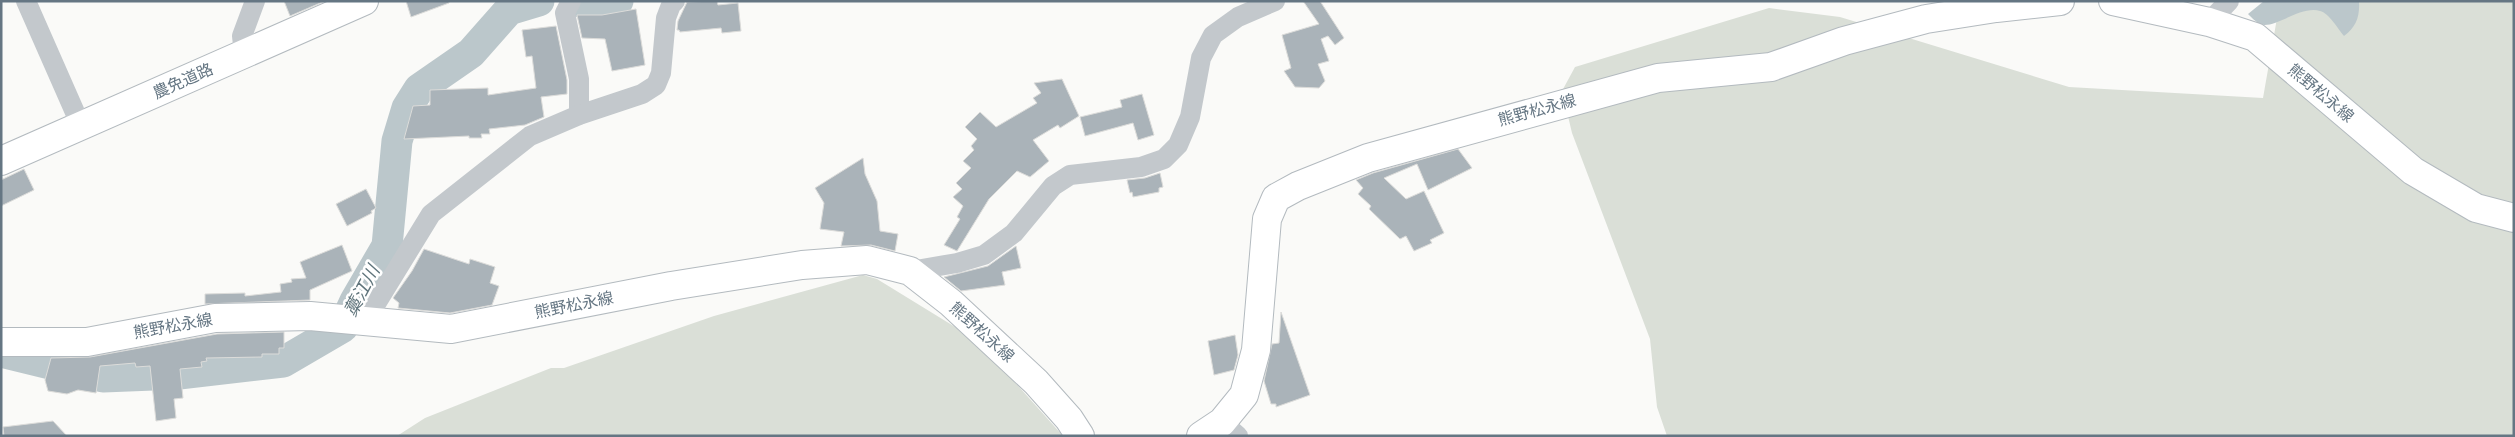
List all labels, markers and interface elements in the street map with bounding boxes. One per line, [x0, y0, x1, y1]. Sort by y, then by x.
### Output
street label: 農免道路 [150, 59, 216, 103]
street label: 熊野松永線 [2284, 60, 2358, 126]
street label: 熊野松永線 [1496, 90, 1578, 130]
water label: 藁江川 [340, 260, 385, 320]
street label: 熊野松永線 [533, 288, 615, 322]
street label: 熊野松永線 [946, 298, 1018, 366]
street label: 熊野松永線 [132, 310, 214, 342]

